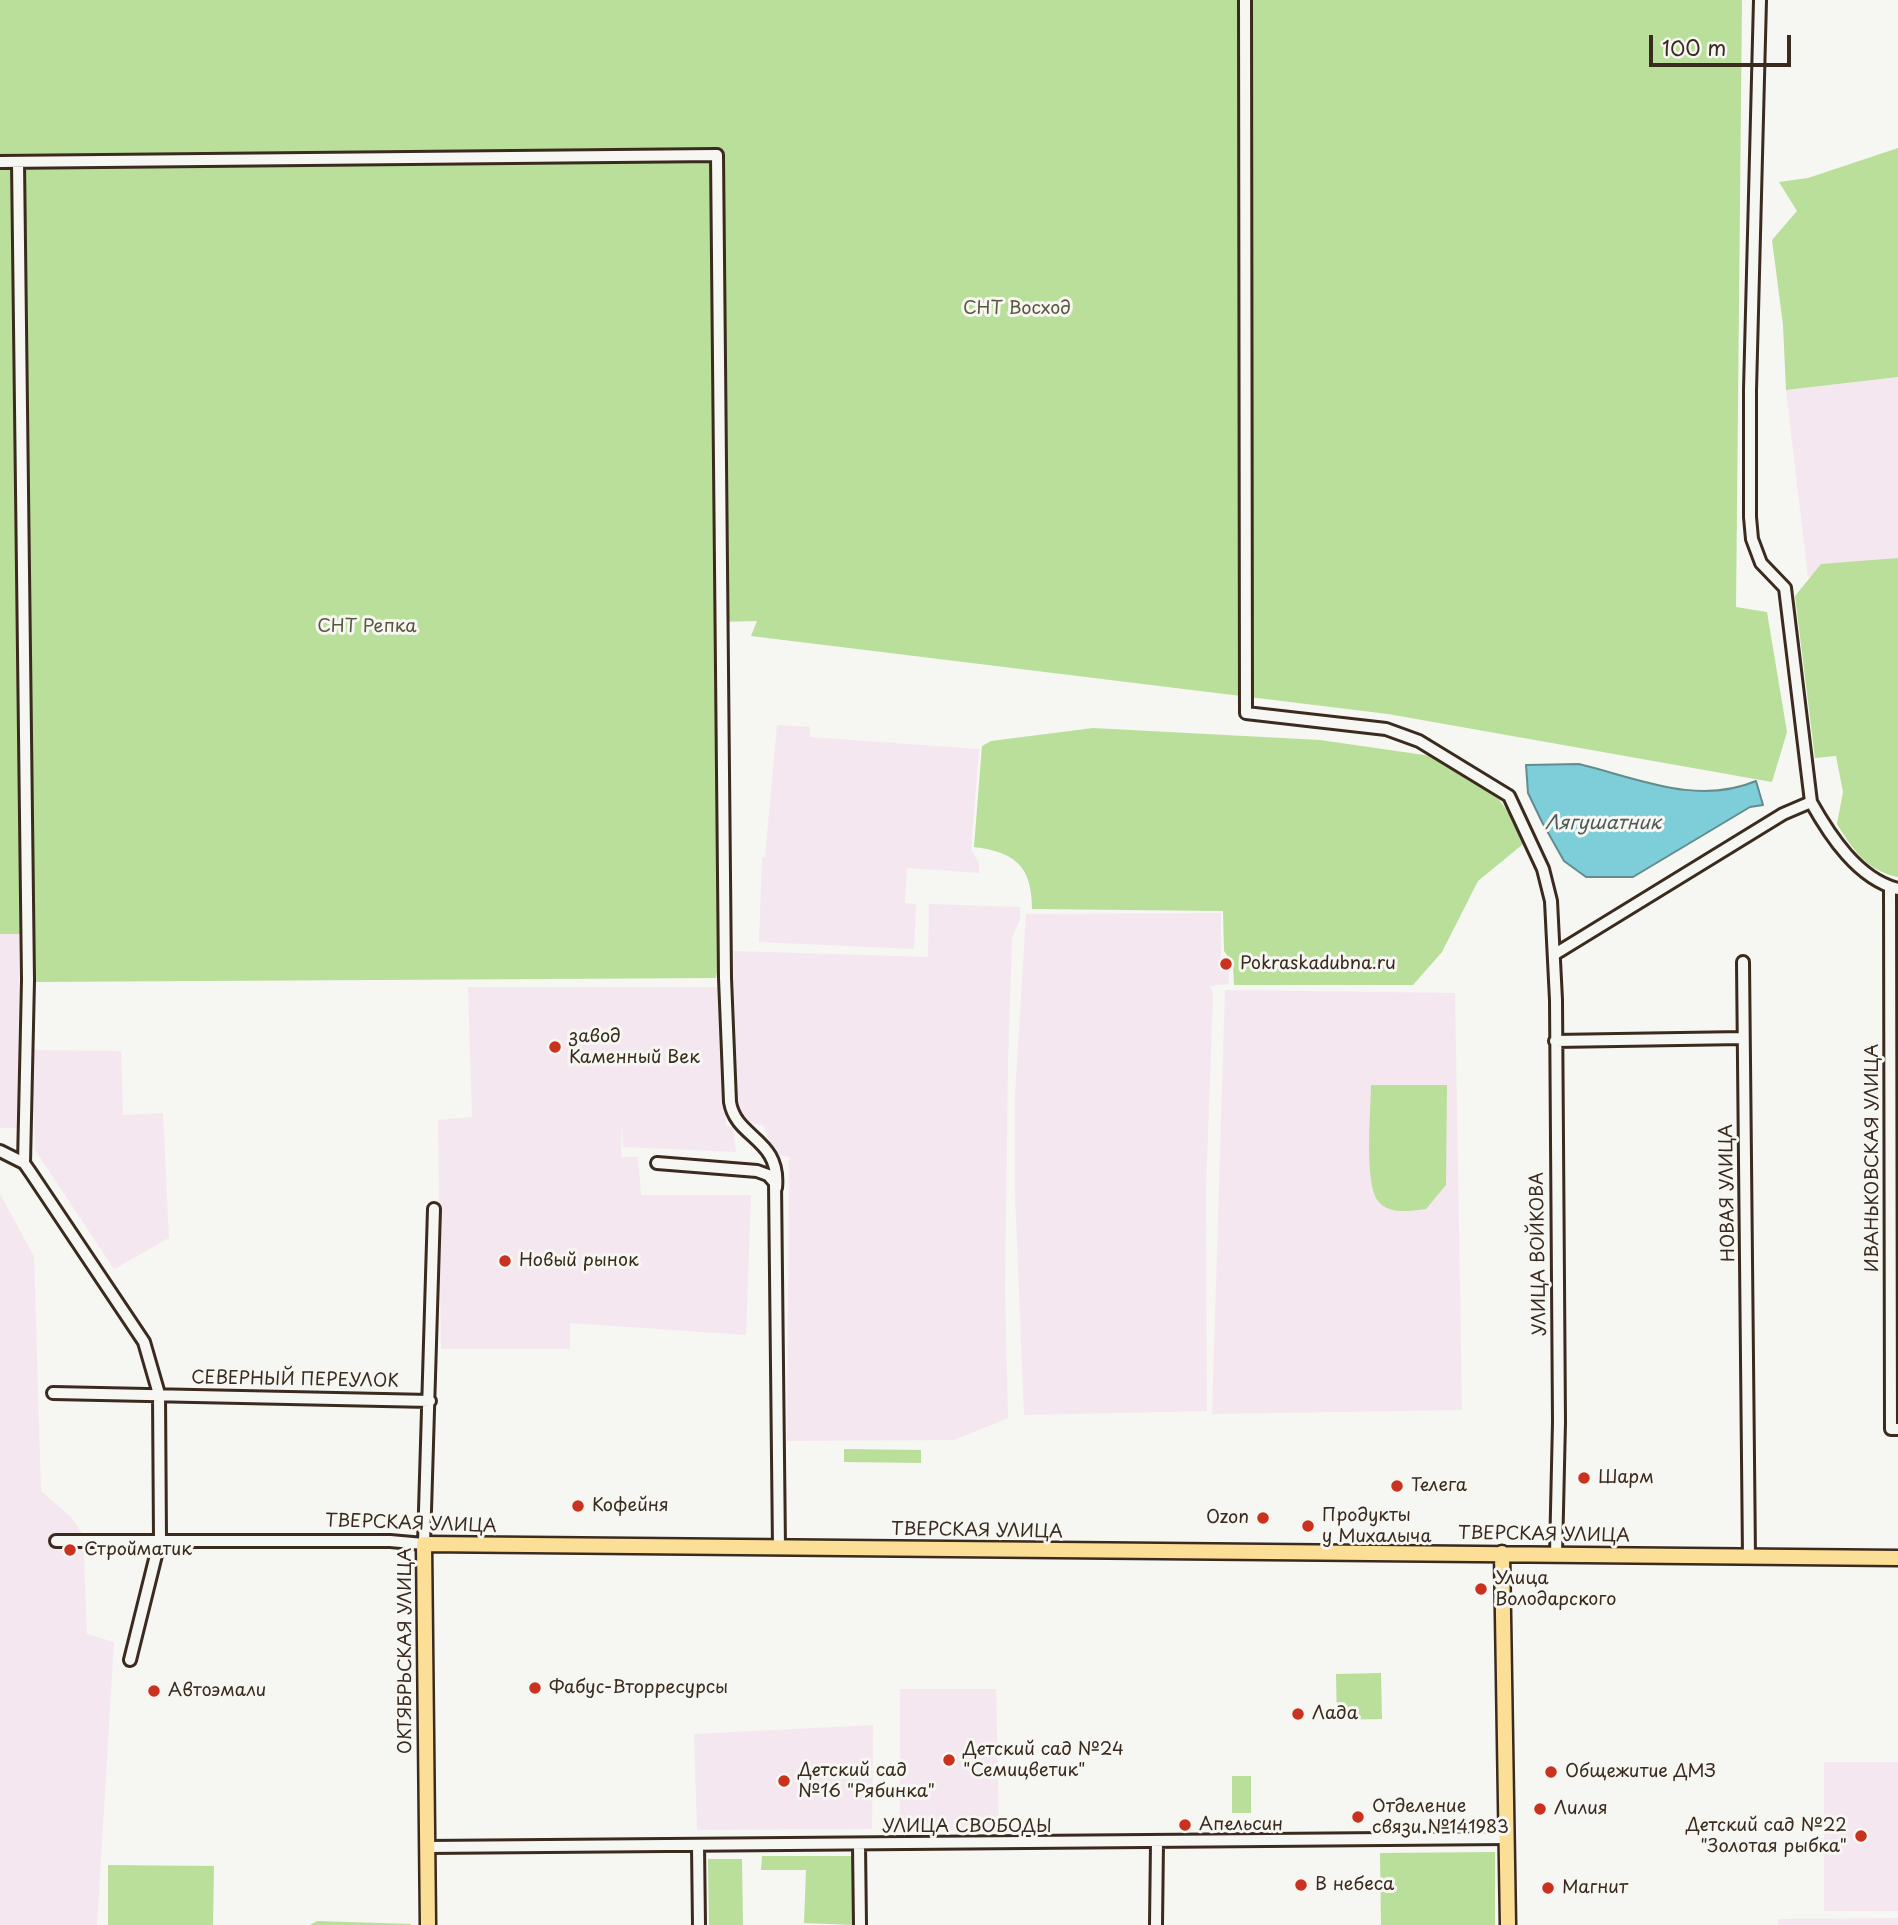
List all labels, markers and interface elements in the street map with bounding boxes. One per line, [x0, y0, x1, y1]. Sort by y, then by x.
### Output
scale bar [1653, 21, 1795, 65]
text: 100 m [1662, 31, 1726, 63]
park label: СНТ Восход [963, 298, 1071, 320]
park label: СНТ Репка [317, 616, 417, 638]
water label: Лягушатник [1545, 813, 1661, 835]
place label: Pokraskadubna.ru [1240, 953, 1396, 975]
marker: Pokraskadubna.ru [1218, 956, 1234, 972]
place label: завод Каменный Век [569, 1026, 700, 1068]
marker: завод Каменный Век [547, 1039, 563, 1055]
street label: ИВАНЬКОВСКАЯ УЛИЦА [1862, 1044, 1884, 1272]
street label: НОВАЯ УЛИЦА [1716, 1124, 1740, 1262]
street label: УЛИЦА ВОЙКОВА [1527, 1172, 1551, 1336]
place label: Новый рынок [519, 1250, 639, 1272]
marker: Новый рынок [497, 1253, 513, 1269]
street label: СЕВЕРНЫЙ ПЕРЕУЛОК [191, 1367, 399, 1393]
place label: Шарм [1598, 1467, 1654, 1489]
marker: Шарм [1576, 1470, 1592, 1486]
place label: Телега [1411, 1475, 1467, 1497]
marker: Телега [1389, 1478, 1405, 1494]
place label: Кофейня [592, 1495, 669, 1517]
marker: Кофейня [570, 1498, 586, 1514]
place label: Продукты у Михалыча [1322, 1505, 1431, 1548]
place label: Ozon [1206, 1507, 1249, 1529]
street label: ТВЕРСКАЯ УЛИЦА [325, 1510, 497, 1538]
marker: Ozon [1255, 1510, 1271, 1526]
marker: Продукты у Михалыча [1300, 1518, 1316, 1534]
street label: ТВЕРСКАЯ УЛИЦА [891, 1519, 1063, 1543]
street label: ТВЕРСКАЯ УЛИЦА [1458, 1523, 1630, 1547]
place label: Стройматик [84, 1539, 192, 1561]
marker: Стройматик [62, 1542, 78, 1558]
street label: ОКТЯБРЬСКАЯ УЛИЦА [395, 1548, 417, 1754]
place label: Улица Володарского [1495, 1568, 1616, 1610]
marker: Улица Володарского [1473, 1581, 1489, 1597]
place label: Фабус-Вторресурсы [549, 1677, 728, 1699]
place label: Автоэмали [168, 1680, 266, 1702]
marker: Фабус-Вторресурсы [527, 1680, 543, 1696]
marker: Автоэмали [146, 1683, 162, 1699]
place label: Лада [1312, 1703, 1358, 1725]
marker: Лада [1290, 1706, 1306, 1722]
place label: Детский сад №24 "Семицветик" [963, 1739, 1124, 1782]
marker: Детский сад №24 "Семицветик" [941, 1752, 957, 1768]
place label: Детский сад №16 "Рябинка" [798, 1760, 935, 1802]
place label: Общежитие ДМЗ [1565, 1761, 1716, 1783]
marker: Общежитие ДМЗ [1543, 1764, 1559, 1780]
marker: Детский сад №16 "Рябинка" [776, 1773, 792, 1789]
place label: Отделение связи №141983 [1372, 1796, 1509, 1839]
place label: Лилия [1554, 1798, 1608, 1820]
marker: Лилия [1532, 1801, 1548, 1817]
marker: Отделение связи №141983 [1350, 1809, 1366, 1825]
place label: Апельсин [1199, 1814, 1283, 1836]
place label: Детский сад №22 "Золотая рыбка" [1686, 1815, 1847, 1857]
street label: УЛИЦА СВОБОДЫ [882, 1816, 1052, 1838]
marker: Апельсин [1177, 1817, 1193, 1833]
marker: Детский сад №22 "Золотая рыбка" [1853, 1828, 1869, 1844]
place label: В небеса [1315, 1874, 1394, 1896]
marker: В небеса [1293, 1877, 1309, 1893]
place label: Магнит [1562, 1877, 1628, 1899]
marker: Магнит [1540, 1880, 1556, 1896]

